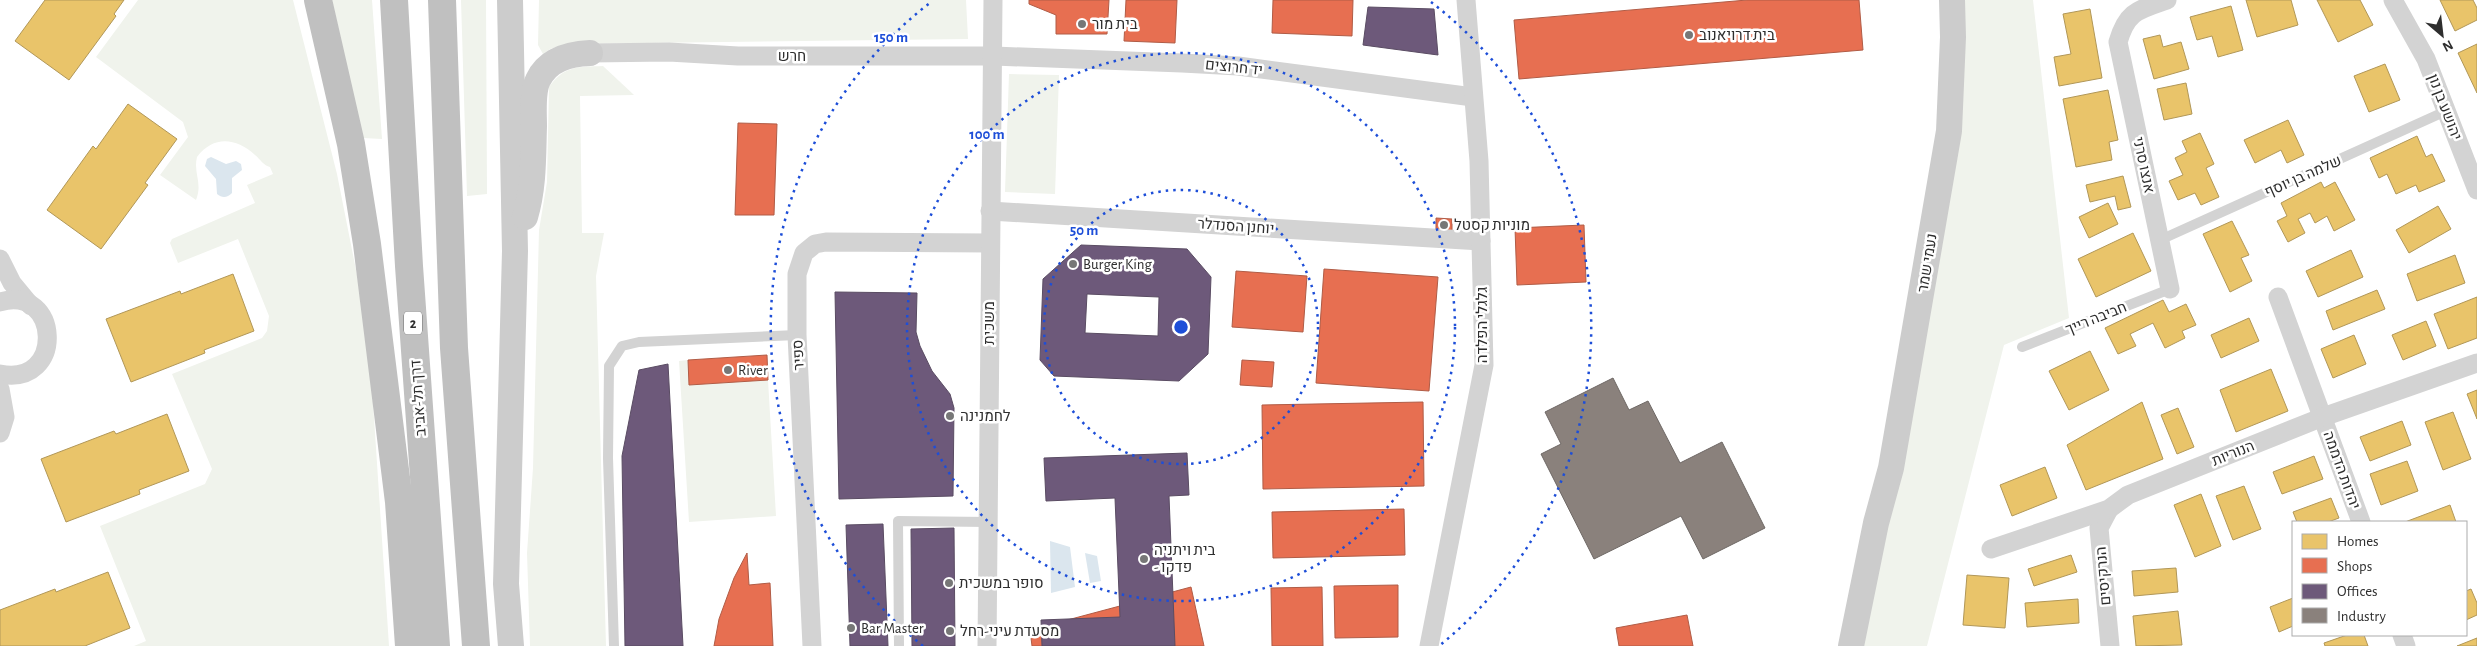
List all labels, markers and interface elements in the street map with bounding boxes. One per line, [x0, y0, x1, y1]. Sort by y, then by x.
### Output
north arrow [2417, 10, 2467, 60]
place label: בית מור [1092, 17, 1138, 32]
marker: בית מור [1076, 18, 1088, 30]
place label: בית דרויאנוב [1699, 28, 1775, 43]
marker: בית דרויאנוב [1683, 29, 1695, 41]
text: 150 m [874, 30, 908, 45]
text: N [2440, 37, 2455, 54]
street label: חרש [778, 49, 806, 64]
street label: יד חרוצים [1204, 57, 1264, 78]
street label: יהושע בן נון [2425, 72, 2464, 142]
text: 100 m [969, 127, 1005, 142]
street label: אנצו סרני [2130, 136, 2157, 195]
street label: שלמה בן יוסף [2262, 153, 2344, 200]
street label: יוחנן הסנדלר [1197, 216, 1275, 237]
place label: מוניות קסטל [1454, 218, 1530, 233]
marker: מוניות קסטל [1438, 219, 1450, 231]
text: 50 m [1070, 223, 1098, 238]
street label: נעמי שמר [1915, 233, 1940, 294]
place label: Burger King [1083, 257, 1153, 272]
marker: Burger King [1067, 258, 1079, 270]
street label: גלגלי הפלדה [1475, 287, 1490, 363]
street label: חביבה רייך [2063, 299, 2129, 338]
street label: משכית [982, 301, 997, 345]
road number: 2 [404, 312, 422, 334]
centre of rings [1172, 318, 1190, 336]
street label: ספיר [790, 339, 807, 371]
street label: דרך תל-אביב [408, 359, 429, 437]
place label: River [738, 363, 768, 378]
marker: River [722, 364, 734, 376]
place label: לחמנינה [960, 409, 1011, 424]
marker: לחמנינה [944, 410, 956, 422]
street label: יהדות הדממה [2320, 429, 2363, 511]
street label: הנוריות [2210, 438, 2257, 469]
legend [2292, 521, 2467, 636]
text: Homes [2337, 534, 2379, 549]
place label: בית ויתניה - פדקו [1154, 543, 1215, 575]
street label: הנרקיסים [2093, 546, 2114, 606]
marker: בית ויתניה - פדקו [1138, 553, 1150, 565]
text: Shops [2337, 559, 2372, 574]
place label: סופר במשכית [959, 576, 1044, 591]
marker: סופר במשכית [943, 577, 955, 589]
text: Offices [2337, 584, 2378, 599]
text: Industry [2337, 609, 2386, 624]
place label: Bar Master [861, 621, 924, 636]
marker: Bar Master [845, 622, 857, 634]
place label: מסעדת עיני-רחל [960, 624, 1059, 639]
marker: מסעדת עיני-רחל [944, 625, 956, 637]

